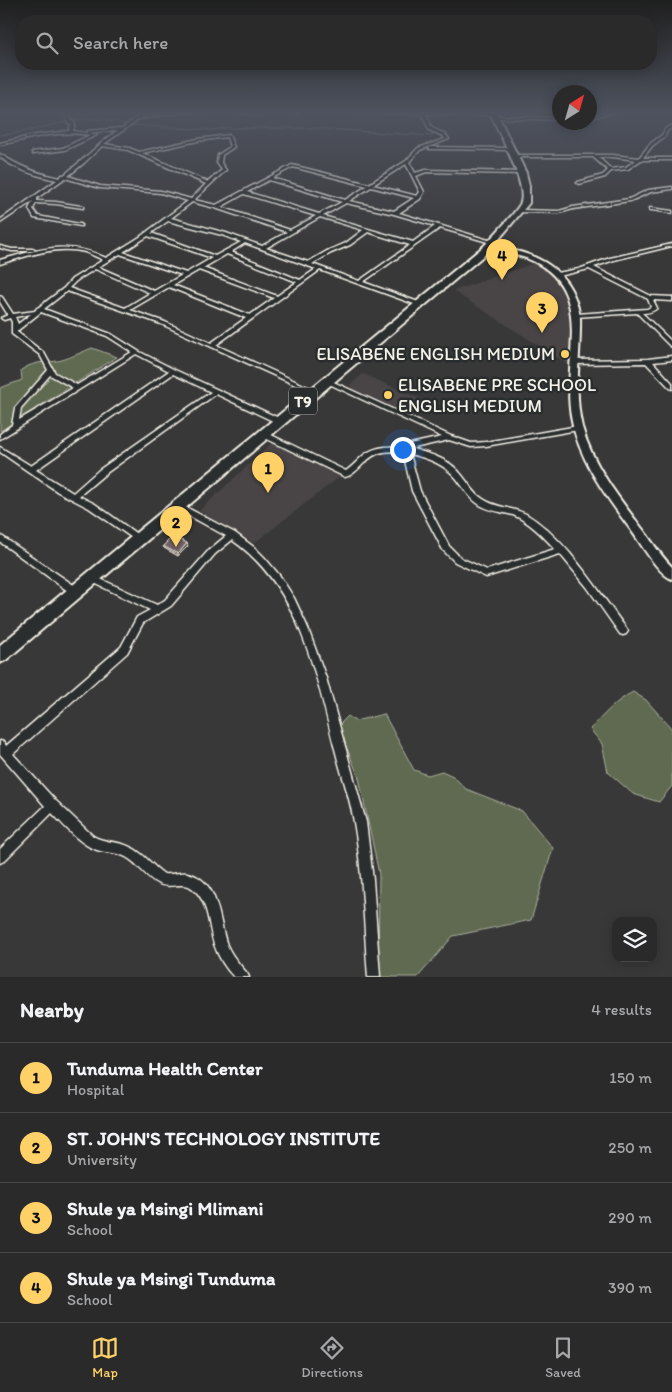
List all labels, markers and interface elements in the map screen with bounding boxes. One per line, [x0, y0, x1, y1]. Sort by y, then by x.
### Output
search box [15, 15, 657, 70]
icon: search [33, 29, 61, 57]
text: Search here [73, 31, 168, 54]
north arrow [552, 85, 597, 130]
pin: 4 [486, 239, 518, 280]
pin: 3 [526, 292, 558, 333]
place label: ELISABENE ENGLISH MEDIUM [316, 343, 555, 365]
marker: ELISABENE ENGLISH MEDIUM [559, 348, 571, 360]
place label: ELISABENE PRE SCHOOL ENGLISH MEDIUM [398, 374, 596, 417]
road number: T9 [289, 388, 317, 414]
marker: ELISABENE PRE SCHOOL ENGLISH MEDIUM [382, 389, 394, 401]
your location [390, 437, 416, 463]
pin: 1 [252, 452, 284, 493]
pin: 2 [160, 506, 192, 547]
map controls [612, 917, 657, 962]
button: layers [612, 917, 657, 962]
text: Nearby [20, 997, 84, 1022]
text: 4 results [591, 1000, 652, 1019]
text: Tunduma Health Center [67, 1057, 262, 1080]
text: 1 [32, 1068, 40, 1087]
text: 150 m [609, 1068, 652, 1087]
text: Hospital [67, 1080, 124, 1099]
text: ST. JOHN'S TECHNOLOGY INSTITUTE [67, 1127, 380, 1150]
text: 2 [32, 1138, 40, 1157]
text: 250 m [608, 1138, 652, 1157]
text: University [67, 1150, 137, 1169]
text: Shule ya Msingi Mlimani [67, 1197, 263, 1220]
text: 3 [32, 1208, 40, 1227]
text: 290 m [608, 1208, 652, 1227]
text: School [67, 1220, 113, 1239]
text: Shule ya Msingi Tunduma [67, 1267, 275, 1290]
text: 4 [31, 1278, 41, 1297]
text: 390 m [608, 1278, 652, 1297]
text: School [67, 1290, 113, 1309]
tab: Map [91, 1334, 119, 1381]
tab: Directions [301, 1334, 363, 1381]
tab: Saved [545, 1334, 581, 1381]

